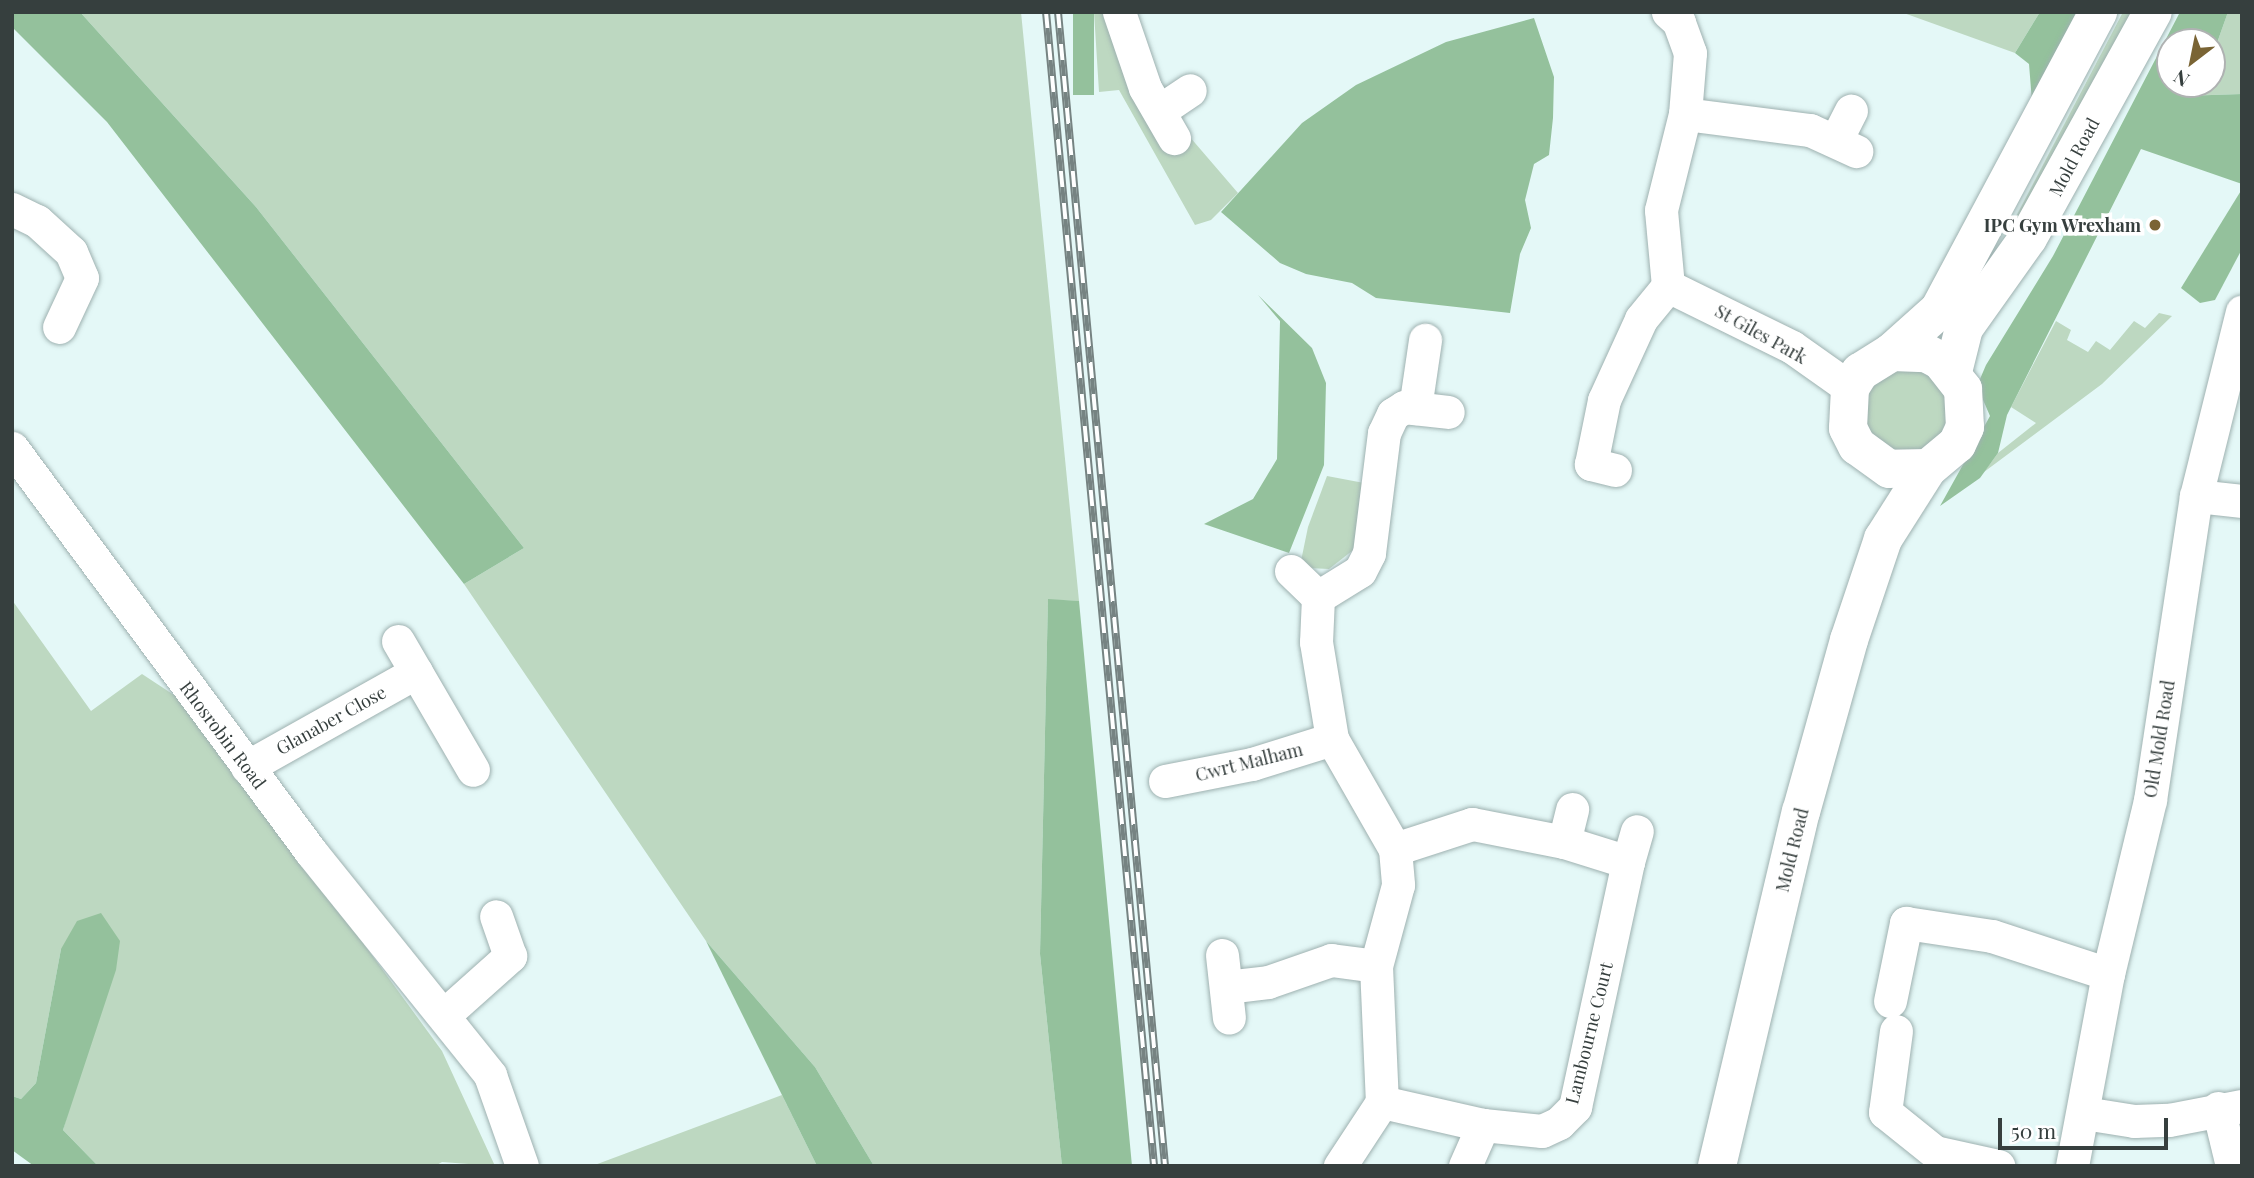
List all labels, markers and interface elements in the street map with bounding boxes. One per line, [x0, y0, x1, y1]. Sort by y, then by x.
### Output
north arrow [2156, 28, 2226, 98]
text: N [2168, 64, 2194, 94]
street label: Mold Road [2044, 114, 2104, 200]
place label: IPC Gym Wrexham [1983, 214, 2141, 236]
marker: IPC Gym Wrexham [2147, 217, 2163, 233]
street label: St Giles Park [1711, 300, 1811, 368]
street label: Rhosrobin Road [175, 677, 271, 793]
street label: Old Mold Road [2139, 679, 2179, 799]
street label: Glanaber Close [272, 681, 390, 759]
street label: Cwrt Malham [1193, 738, 1305, 786]
street label: Mold Road [1771, 806, 1813, 894]
street label: Lambourne Court [1561, 960, 1617, 1106]
scale bar [2002, 1104, 2172, 1148]
text: 50 m [2011, 1116, 2056, 1144]

